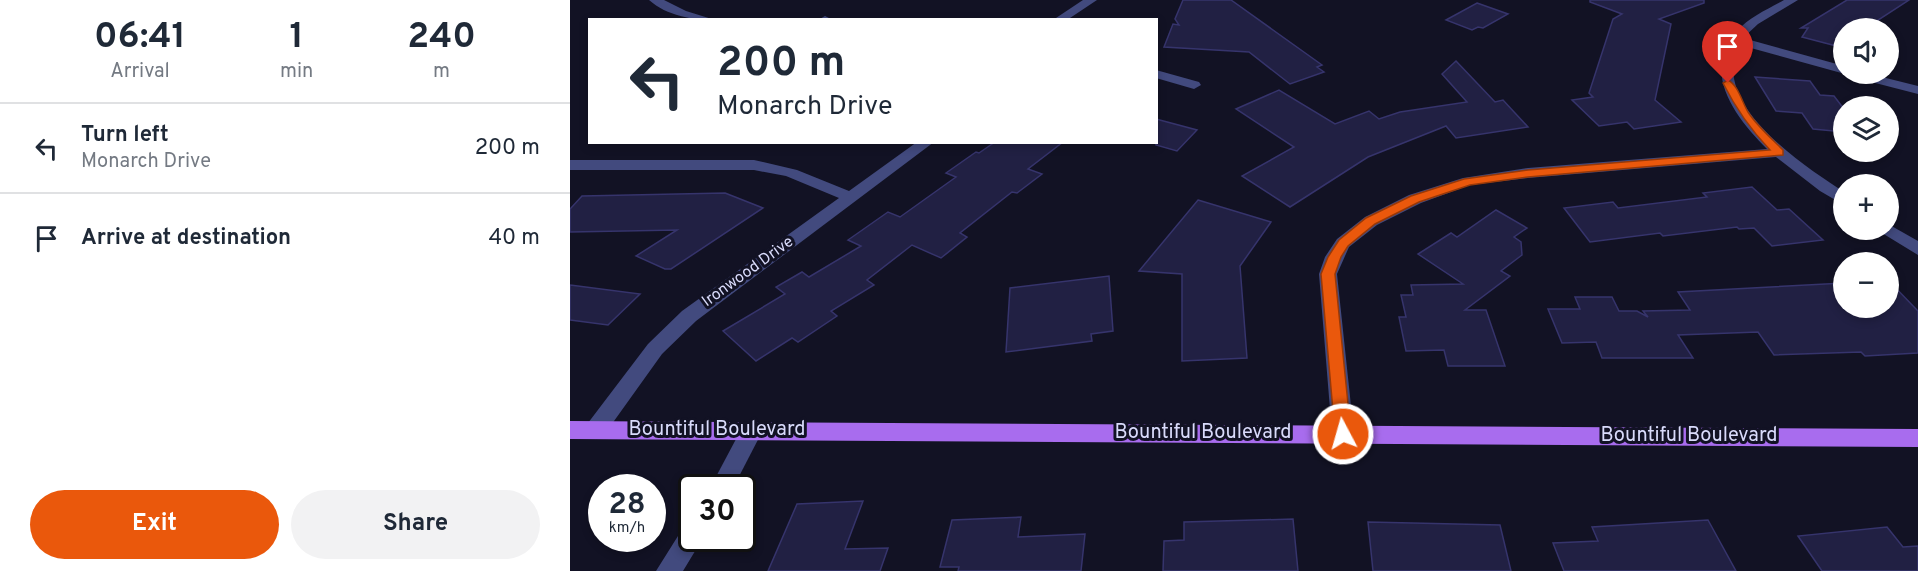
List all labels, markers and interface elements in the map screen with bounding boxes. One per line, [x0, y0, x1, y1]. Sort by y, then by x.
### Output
text: 06:41 [94, 15, 186, 61]
text: 1 [289, 15, 304, 61]
text: 240 [407, 15, 476, 61]
map controls [1833, 18, 1899, 318]
button: sound [1833, 18, 1899, 84]
pin [1702, 21, 1753, 83]
icon: arrive [1711, 30, 1744, 63]
text: 200 m [717, 38, 845, 91]
icon: left [618, 42, 696, 120]
text: Arrival [110, 59, 170, 85]
text: min [280, 59, 313, 85]
text: m [433, 59, 450, 85]
text: Monarch Drive [717, 90, 892, 124]
button: layers [1833, 96, 1899, 162]
text: Turn left [81, 122, 169, 149]
icon: left [30, 132, 63, 165]
text: 200 m [475, 135, 540, 162]
text: Monarch Drive [81, 149, 211, 175]
button: + [1833, 174, 1899, 240]
icon: arrive [30, 222, 63, 255]
text: Arrive at destination [81, 225, 291, 252]
text: 40 m [488, 225, 540, 252]
street label: Ironwood Drive [698, 232, 798, 312]
button: − [1833, 252, 1899, 318]
position arrow [1311, 402, 1375, 466]
street label: Bountiful Boulevard [629, 417, 805, 443]
street label: Bountiful Boulevard [1115, 420, 1291, 446]
street label: Bountiful Boulevard [1601, 423, 1777, 449]
speed limit sign: 30 [678, 474, 756, 552]
text: 28 [608, 487, 646, 524]
button: Exit [30, 490, 279, 559]
button: Share [291, 490, 540, 559]
text: km/h [609, 519, 645, 538]

